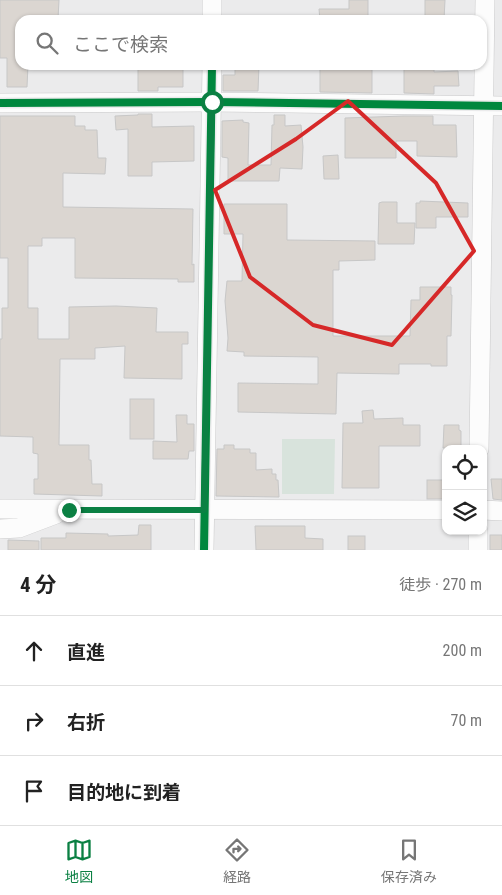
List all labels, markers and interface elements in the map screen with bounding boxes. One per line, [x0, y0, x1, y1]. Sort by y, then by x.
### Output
search box [15, 15, 487, 70]
icon: search [33, 29, 61, 57]
text: ここで検索 [73, 33, 168, 56]
route start [201, 91, 224, 114]
map controls [442, 445, 487, 535]
button: locate [442, 445, 487, 490]
button: layers [442, 490, 487, 535]
route end [58, 499, 81, 522]
text: 4 分 [20, 573, 56, 597]
text: 徒歩 · 270 m [399, 575, 482, 594]
icon: ahead [20, 637, 48, 665]
text: 直進 [67, 641, 105, 664]
text: 200 m [443, 641, 482, 660]
icon: right [20, 707, 48, 735]
text: 右折 [67, 711, 105, 734]
text: 70 m [450, 711, 482, 730]
icon: arrive [20, 777, 48, 805]
text: 目的地に到着 [67, 781, 181, 804]
tab: 地図 [65, 836, 93, 886]
tab: 経路 [223, 836, 251, 886]
tab: 保存済み [381, 836, 437, 886]

